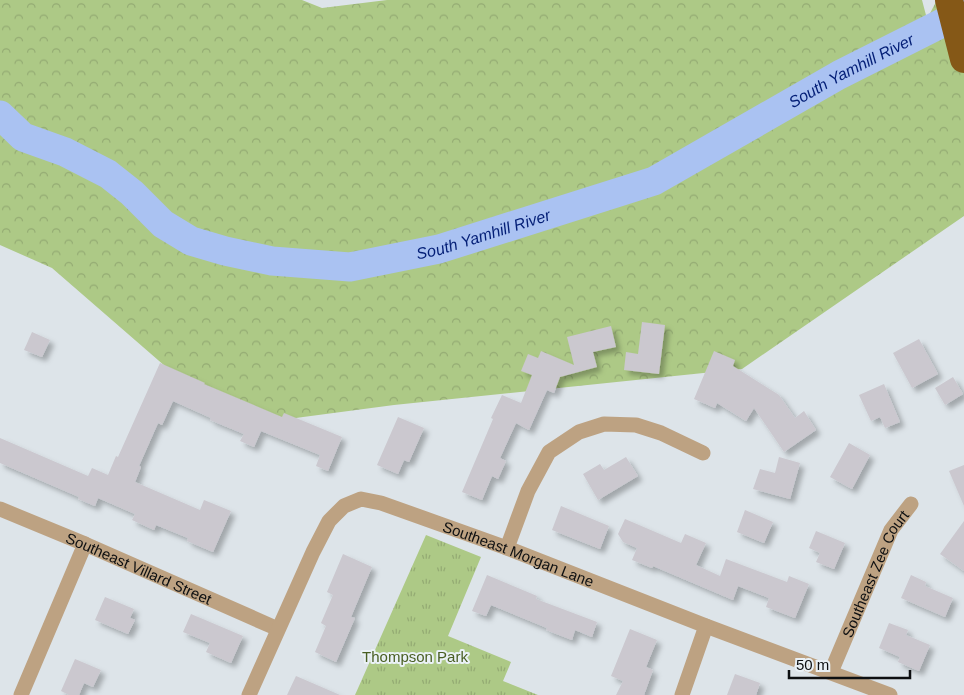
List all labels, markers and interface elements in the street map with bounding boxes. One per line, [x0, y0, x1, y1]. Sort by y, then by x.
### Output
water label: South Yamhill River [786, 30, 917, 111]
water label: South Yamhill River [415, 206, 553, 262]
street label: Southeast Zee Court [838, 506, 912, 640]
street label: Southeast Morgan Lane [441, 517, 596, 590]
street label: Southeast Villard Street [64, 529, 215, 608]
park label: Thompson Park [362, 648, 468, 665]
scale bar [789, 648, 910, 680]
text: 50 m [796, 656, 829, 673]

